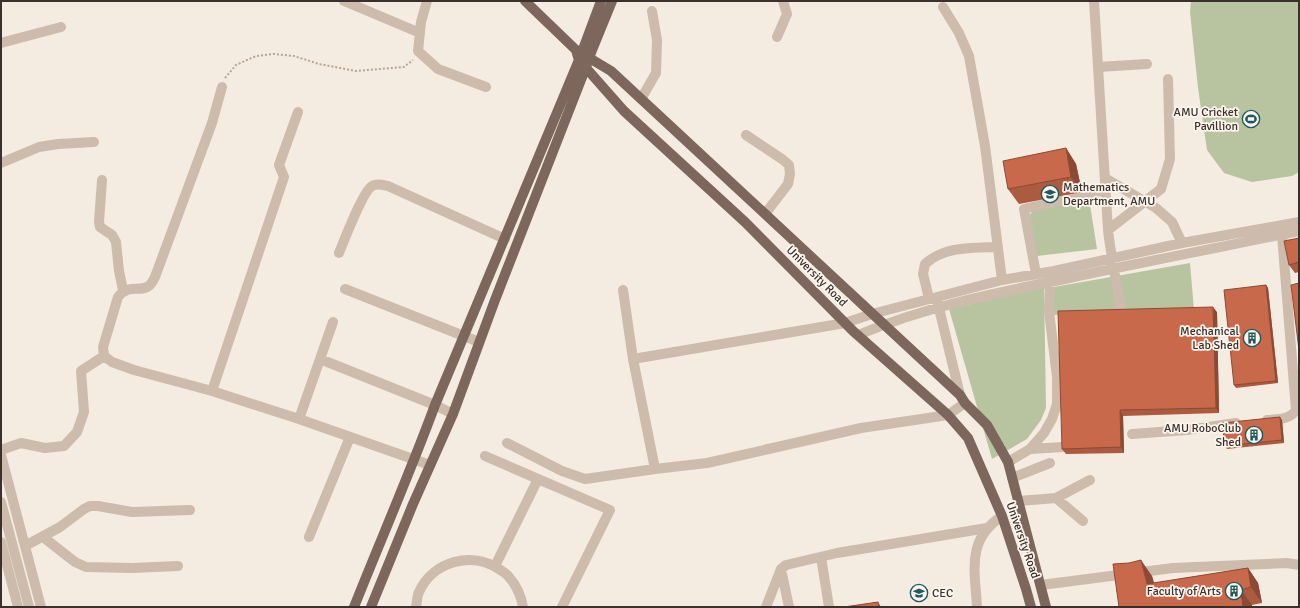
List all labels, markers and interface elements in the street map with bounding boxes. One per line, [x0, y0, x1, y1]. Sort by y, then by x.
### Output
place label: AMU Cricket Pavillion [1174, 105, 1238, 134]
sports icon: AMU Cricket Pavillion [1241, 109, 1261, 129]
place label: Mathematics Department, AMU [1063, 180, 1155, 209]
school or university icon: Mathematics Department, AMU [1040, 184, 1060, 204]
street label: University Road [783, 243, 850, 310]
place label: Mechanical Lab Shed [1180, 324, 1239, 353]
building icon: Mechanical Lab Shed [1242, 328, 1262, 348]
place label: AMU RoboClub Shed [1164, 421, 1241, 450]
building icon: AMU RoboClub Shed [1244, 425, 1264, 445]
street label: University Road [1002, 500, 1043, 580]
building icon: Faculty of Arts [1224, 581, 1244, 601]
school or university icon: CEC [909, 583, 929, 603]
place label: Faculty of Arts [1147, 584, 1221, 599]
place label: CEC [932, 586, 953, 601]

